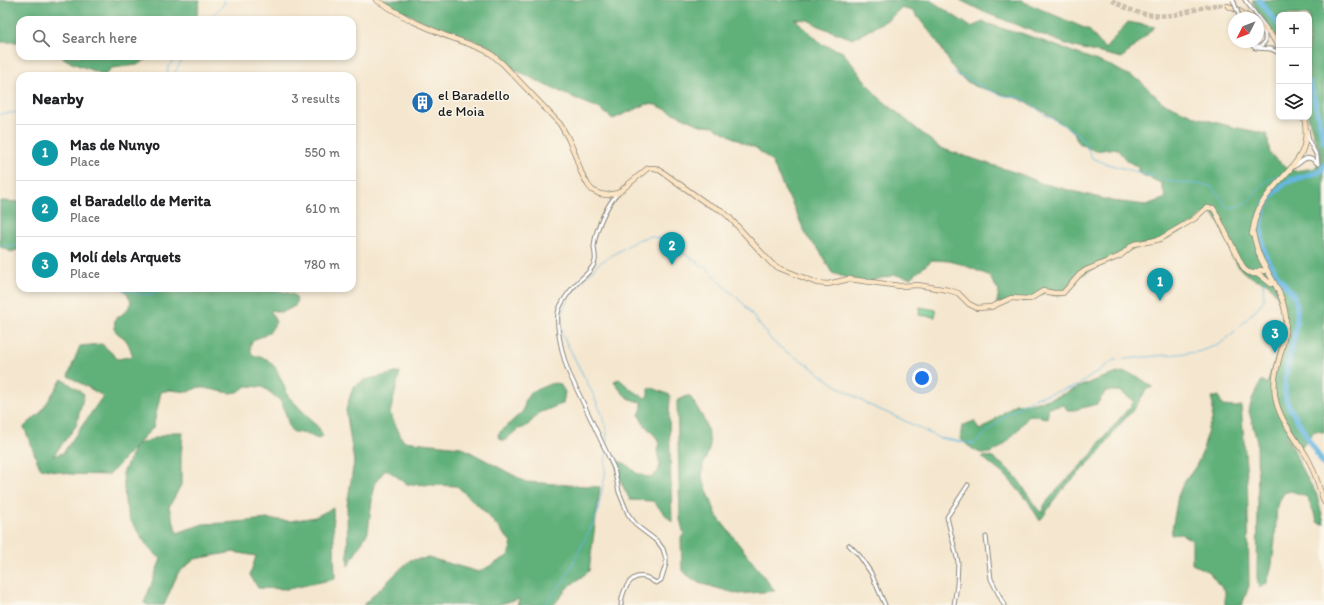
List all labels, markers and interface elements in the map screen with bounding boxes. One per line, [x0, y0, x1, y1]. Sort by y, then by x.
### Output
north arrow [1228, 12, 1264, 48]
map controls [1276, 12, 1312, 120]
button: + [1276, 12, 1312, 48]
search box [16, 16, 356, 60]
icon: search [30, 27, 52, 49]
text: Search here [62, 29, 137, 47]
button: − [1276, 48, 1312, 84]
button: layers [1276, 84, 1312, 120]
place label: el Baradello de Moia [438, 87, 510, 120]
text: Nearby [32, 88, 84, 108]
building icon: el Baradello de Moia [409, 90, 435, 116]
text: 3 results [291, 91, 340, 106]
text: Mas de Nunyo [70, 136, 160, 154]
text: 1 [42, 145, 48, 160]
text: 550 m [304, 145, 340, 160]
text: Place [70, 154, 100, 169]
text: el Baradello de Merita [70, 192, 211, 210]
text: 2 [42, 201, 48, 216]
text: 610 m [305, 201, 340, 216]
text: Place [70, 210, 100, 225]
pin: 2 [659, 232, 685, 265]
text: Molí dels Arquets [70, 248, 181, 266]
text: 3 [41, 257, 49, 272]
text: 780 m [305, 257, 340, 272]
text: Place [70, 266, 100, 281]
pin: 1 [1147, 268, 1173, 301]
pin: 3 [1262, 320, 1288, 353]
your location [912, 368, 932, 388]

